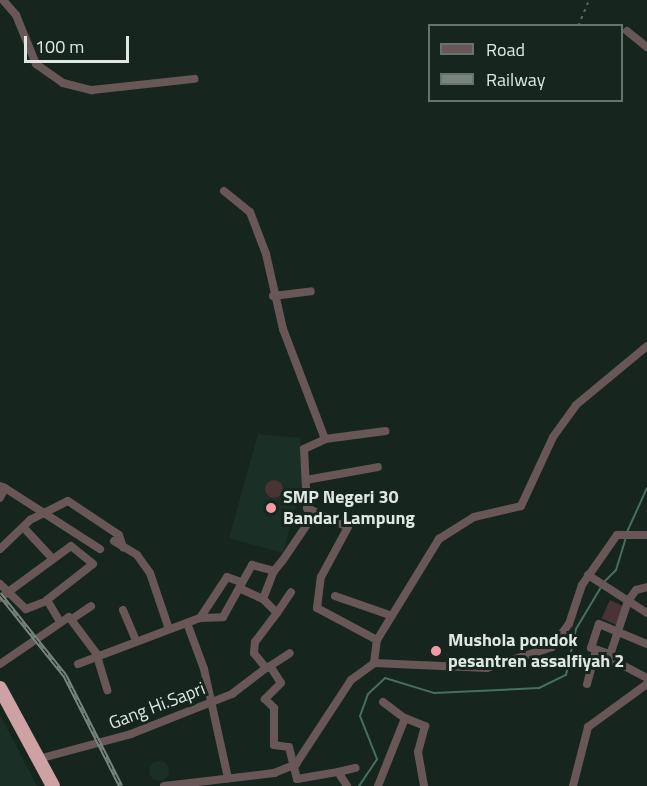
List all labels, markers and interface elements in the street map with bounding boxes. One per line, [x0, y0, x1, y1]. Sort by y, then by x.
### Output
scale bar [27, 24, 132, 62]
legend [428, 24, 623, 102]
text: 100 m [35, 33, 84, 60]
text: Road [486, 36, 525, 63]
text: Railway [486, 66, 545, 93]
place label: SMP Negeri 30 Bandar Lampung [283, 487, 415, 530]
marker: SMP Negeri 30 Bandar Lampung [264, 501, 278, 515]
place label: Mushola pondok pesantren assalfiyah 2 [448, 630, 624, 672]
marker: Mushola pondok pesantren assalfiyah 2 [429, 644, 443, 658]
street label: Gang Hi.Sapri [106, 678, 208, 734]

